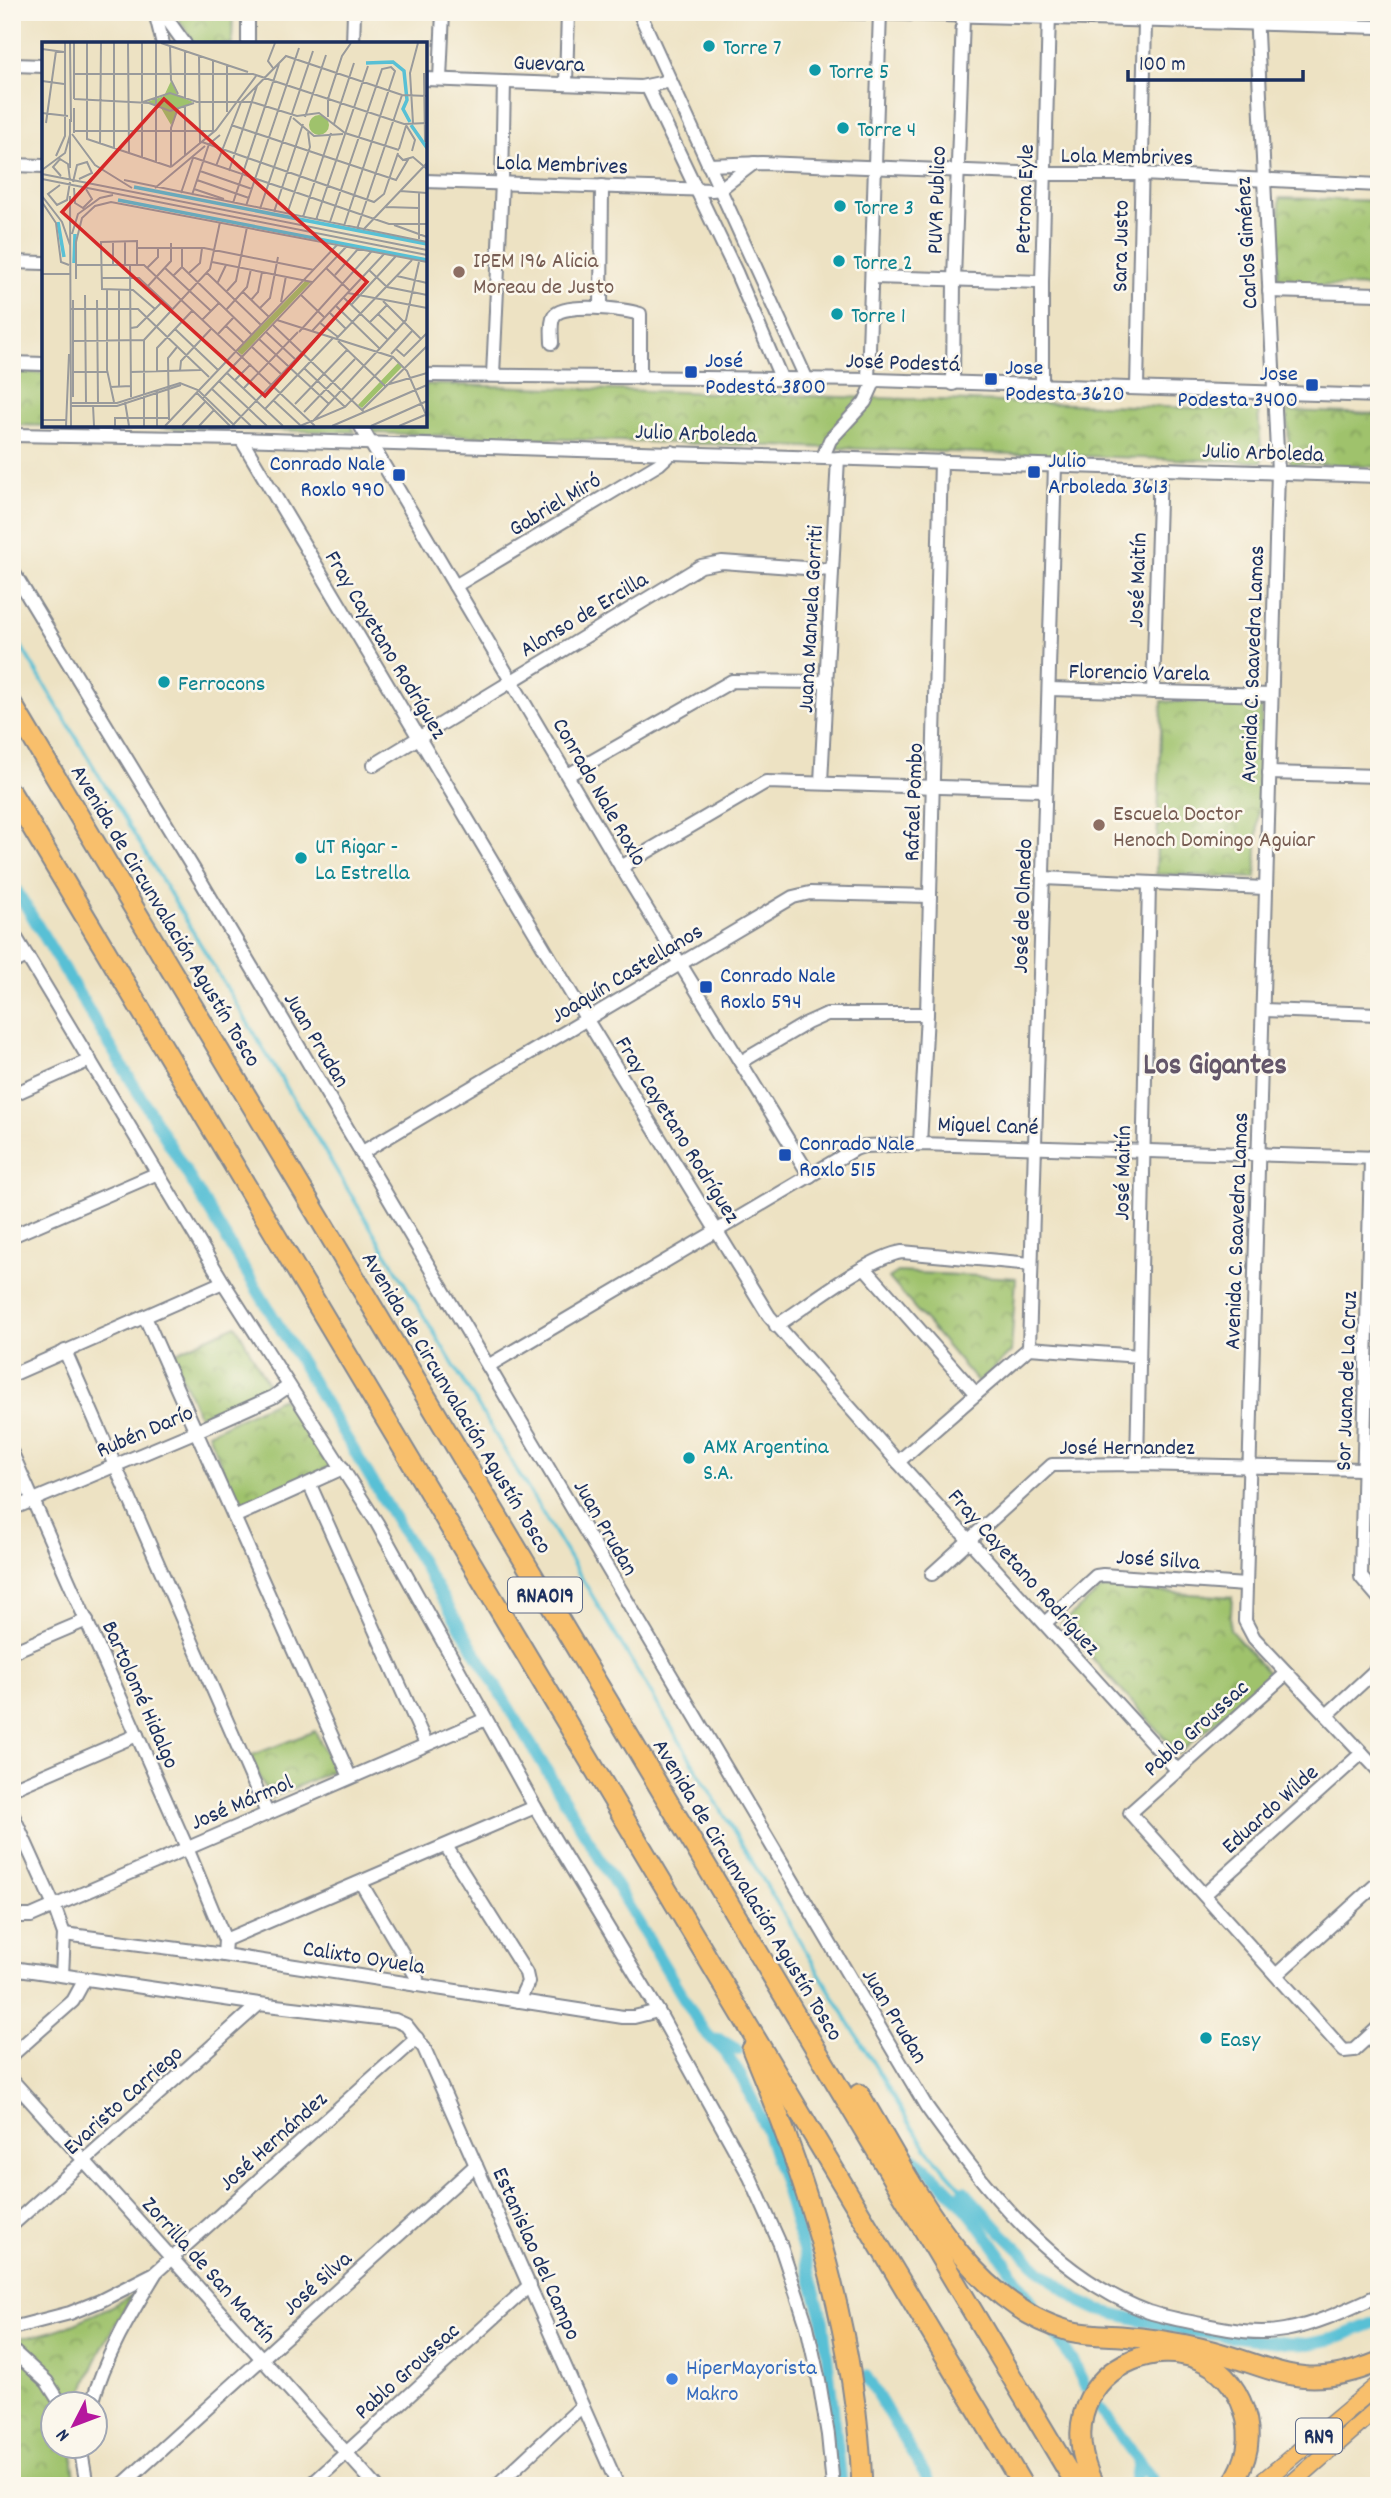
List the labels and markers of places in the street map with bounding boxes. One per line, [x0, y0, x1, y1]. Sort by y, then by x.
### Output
place label: Torre 7 [723, 33, 782, 66]
marker: Torre 7 [701, 38, 717, 54]
place label: Torre 5 [829, 57, 889, 90]
marker: Torre 5 [807, 62, 823, 78]
place label: Torre 4 [857, 115, 916, 148]
marker: Torre 4 [835, 120, 851, 136]
place label: Torre 3 [854, 193, 914, 226]
marker: Torre 3 [832, 198, 848, 214]
place label: IPEM 196 Alicia Moreau de Justo [473, 246, 614, 305]
place label: Torre 2 [853, 248, 913, 281]
marker: Torre 2 [831, 253, 847, 269]
marker: IPEM 196 Alicia Moreau de Justo [451, 264, 467, 280]
place label: Torre 1 [851, 301, 906, 334]
marker: Torre 1 [829, 306, 845, 322]
place label: José Podestá 3800 [705, 346, 826, 405]
place label: Jose Podesta 3620 [1005, 353, 1125, 412]
place label: Jose Podesta 3400 [1177, 359, 1298, 418]
marker: José Podestá 3800 [683, 364, 699, 380]
marker: Jose Podesta 3620 [983, 371, 999, 387]
marker: Jose Podesta 3400 [1304, 377, 1320, 393]
place label: Julio Arboleda 3613 [1048, 446, 1168, 505]
place label: Conrado Nale Roxlo 990 [269, 449, 385, 508]
marker: Julio Arboleda 3613 [1026, 464, 1042, 480]
marker: Conrado Nale Roxlo 990 [391, 467, 407, 483]
place label: Ferrocons [178, 669, 265, 702]
marker: Ferrocons [156, 674, 172, 690]
place label: Escuela Doctor Henoch Domingo Aguiar [1113, 799, 1316, 858]
marker: Escuela Doctor Henoch Domingo Aguiar [1091, 817, 1107, 833]
place label: UT Rigar - La Estrella [315, 832, 411, 891]
marker: UT Rigar - La Estrella [293, 850, 309, 866]
place label: Conrado Nale Roxlo 594 [720, 961, 836, 1020]
marker: Conrado Nale Roxlo 594 [698, 979, 714, 995]
place label: Conrado Nale Roxlo 515 [799, 1129, 915, 1188]
marker: Conrado Nale Roxlo 515 [777, 1147, 793, 1163]
place label: AMX Argentina S.A. [703, 1432, 830, 1491]
marker: AMX Argentina S.A. [681, 1450, 697, 1466]
place label: Easy [1220, 2025, 1261, 2058]
marker: Easy [1198, 2030, 1214, 2046]
place label: HiperMayorista Makro [686, 2353, 818, 2412]
marker: HiperMayorista Makro [664, 2371, 680, 2387]

